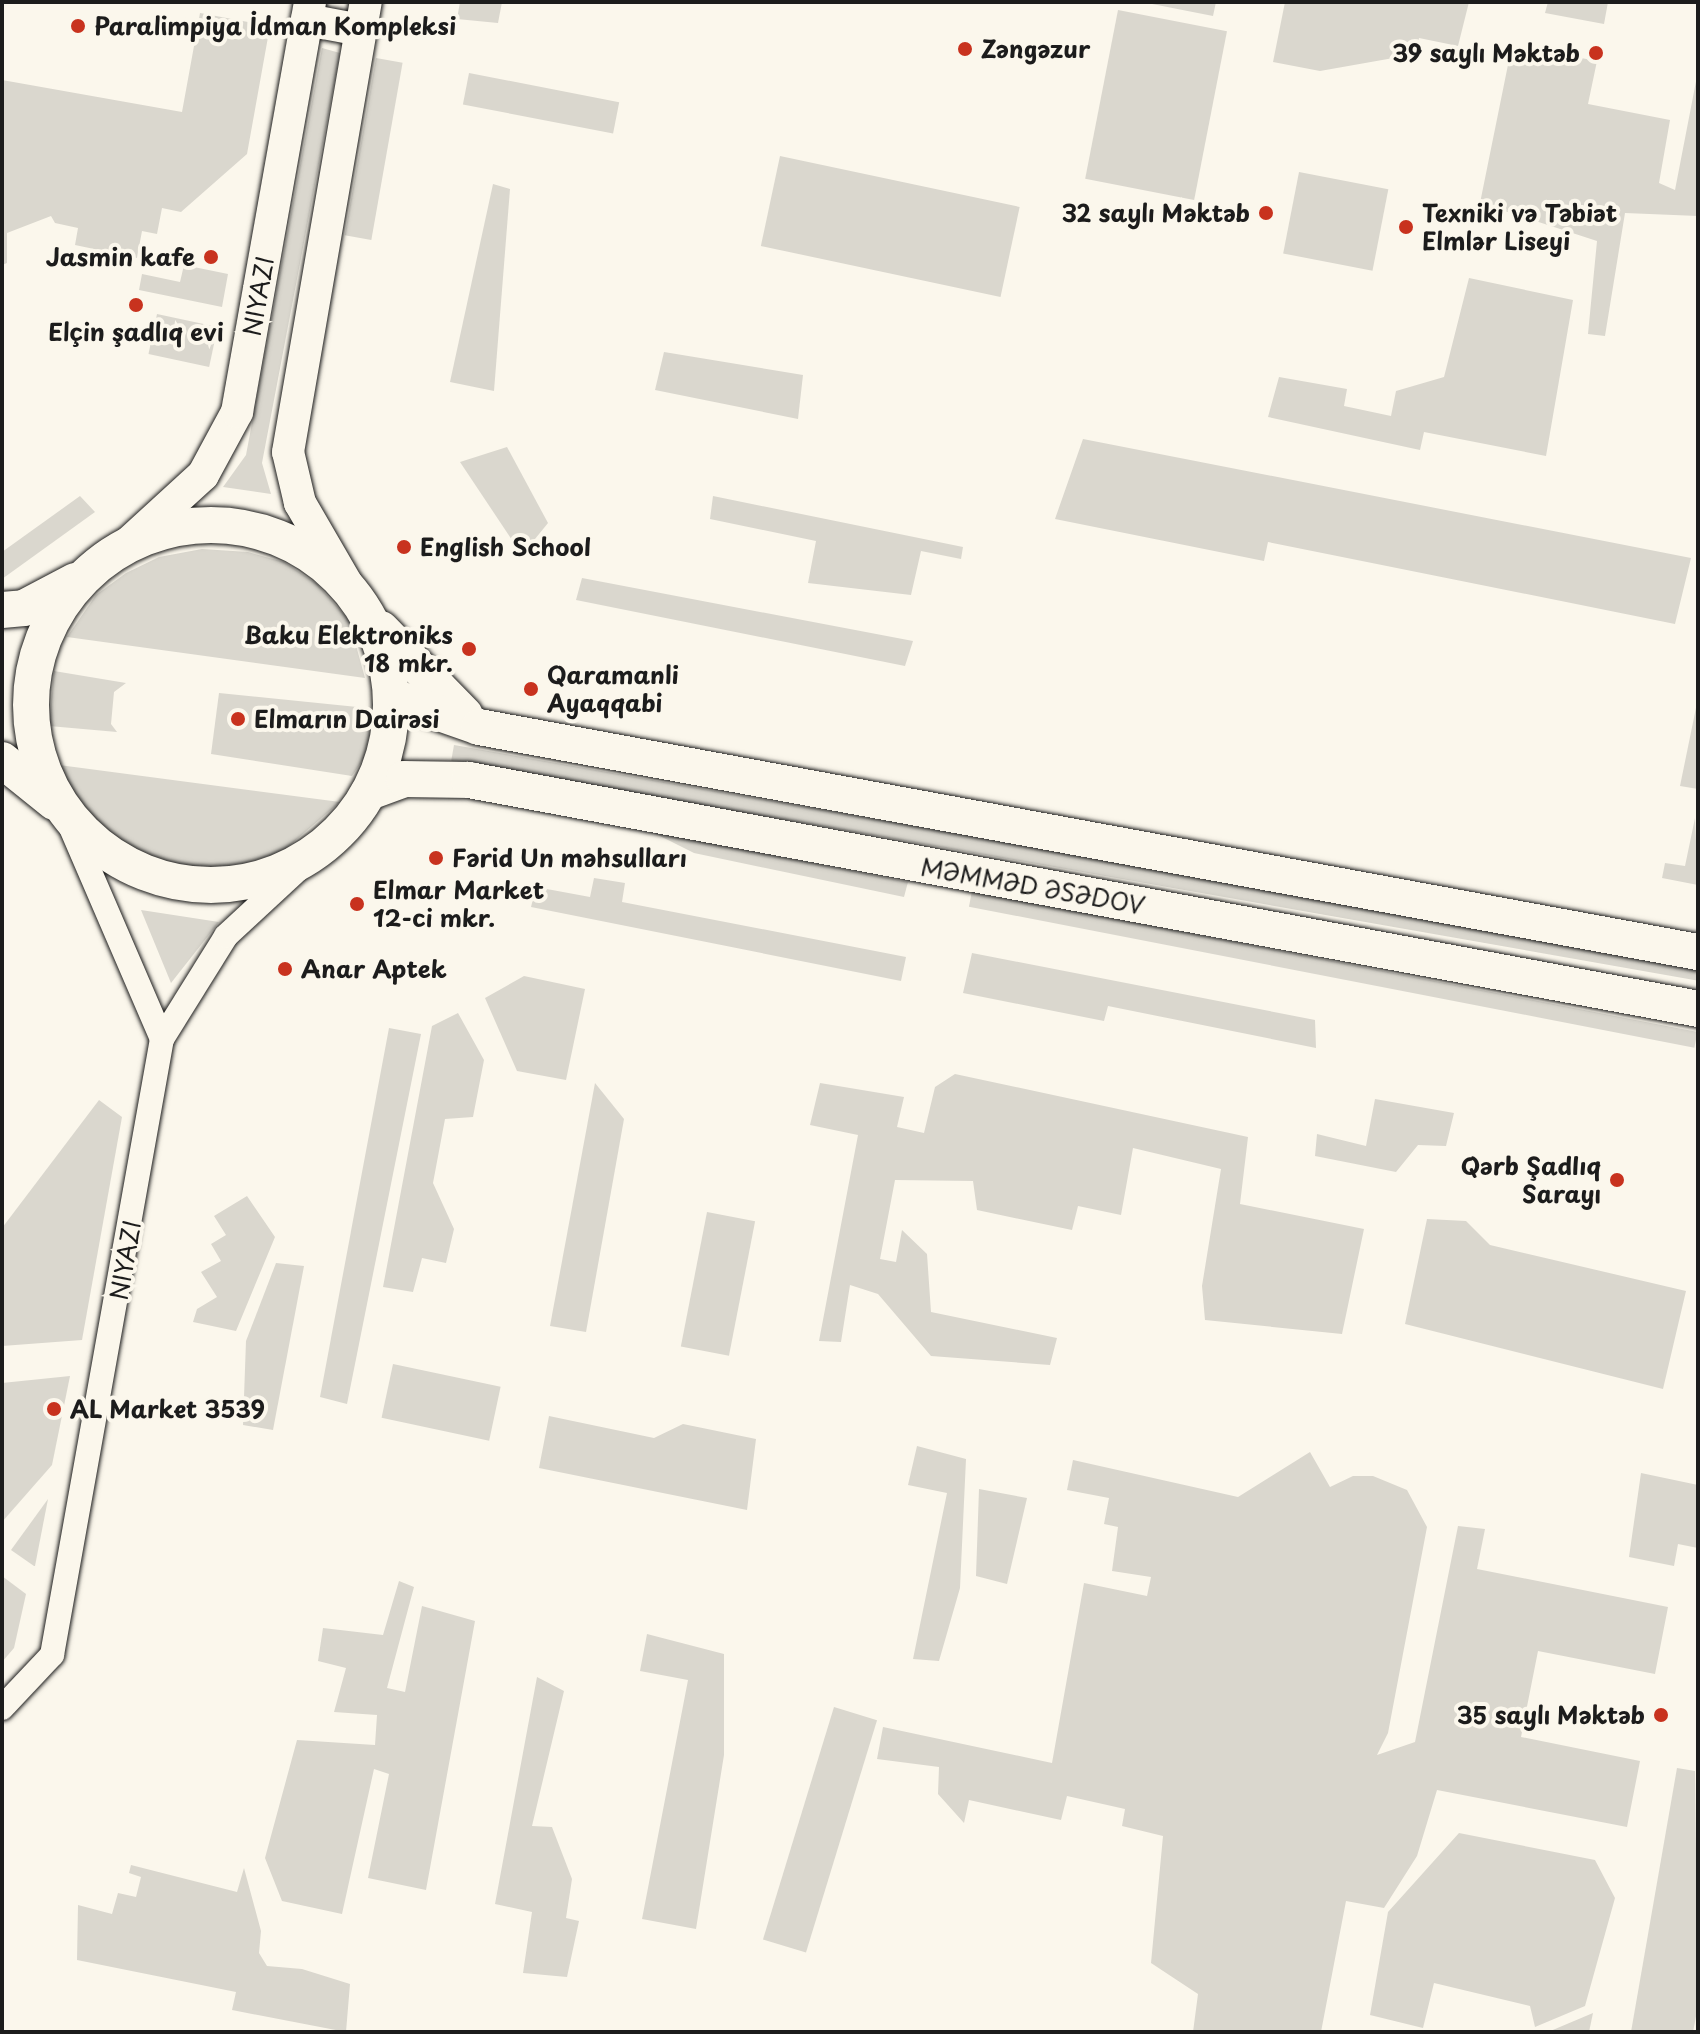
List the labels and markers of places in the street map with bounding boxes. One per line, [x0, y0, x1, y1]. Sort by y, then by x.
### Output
place label: Paralimpiya İdman Kompleksi [94, 12, 458, 40]
marker: Paralimpiya İdman Kompleksi [69, 17, 87, 35]
place label: Zəngəzur [981, 35, 1090, 63]
place label: 39 saylı Məktəb [1391, 39, 1580, 67]
marker: Zəngəzur [956, 40, 974, 58]
marker: 39 saylı Məktəb [1587, 44, 1605, 62]
place label: 32 saylı Məktəb [1058, 199, 1250, 227]
place label: Texniki və Təbiət Elmlər Liseyi [1422, 199, 1620, 255]
marker: 32 saylı Məktəb [1257, 204, 1275, 222]
marker: Texniki və Təbiət Elmlər Liseyi [1397, 218, 1415, 236]
place label: Jasmin kafe [45, 243, 195, 271]
marker: Jasmin kafe [202, 248, 220, 266]
marker: Elçin şadlıq evi [127, 296, 145, 314]
place label: Elçin şadlıq evi [47, 318, 225, 346]
place label: English School [420, 533, 592, 561]
marker: English School [395, 538, 413, 556]
place label: Baku Elektroniks 18 mkr. [245, 621, 453, 677]
marker: Baku Elektroniks 18 mkr. [460, 640, 478, 658]
place label: Qaramanli Ayaqqabi [547, 661, 679, 717]
marker: Qaramanli Ayaqqabi [522, 680, 540, 698]
place label: Elmarın Dairəsi [254, 705, 441, 733]
marker: Elmarın Dairəsi [229, 710, 247, 728]
place label: Fərid Un məhsulları [452, 844, 690, 872]
marker: Fərid Un məhsulları [427, 849, 445, 867]
place label: Elmar Market 12-ci mkr. [373, 876, 544, 932]
marker: Elmar Market 12-ci mkr. [348, 895, 366, 913]
place label: Anar Aptek [301, 955, 446, 983]
marker: Anar Aptek [276, 960, 294, 978]
place label: Qәrb Şadlıq Sarayı [1460, 1152, 1601, 1208]
marker: Qәrb Şadlıq Sarayı [1608, 1171, 1626, 1189]
place label: AL Market 3539 [70, 1395, 269, 1423]
marker: AL Market 3539 [45, 1400, 63, 1418]
place label: 35 saylı Məktəb [1454, 1701, 1645, 1729]
marker: 35 saylı Məktəb [1652, 1706, 1670, 1724]

